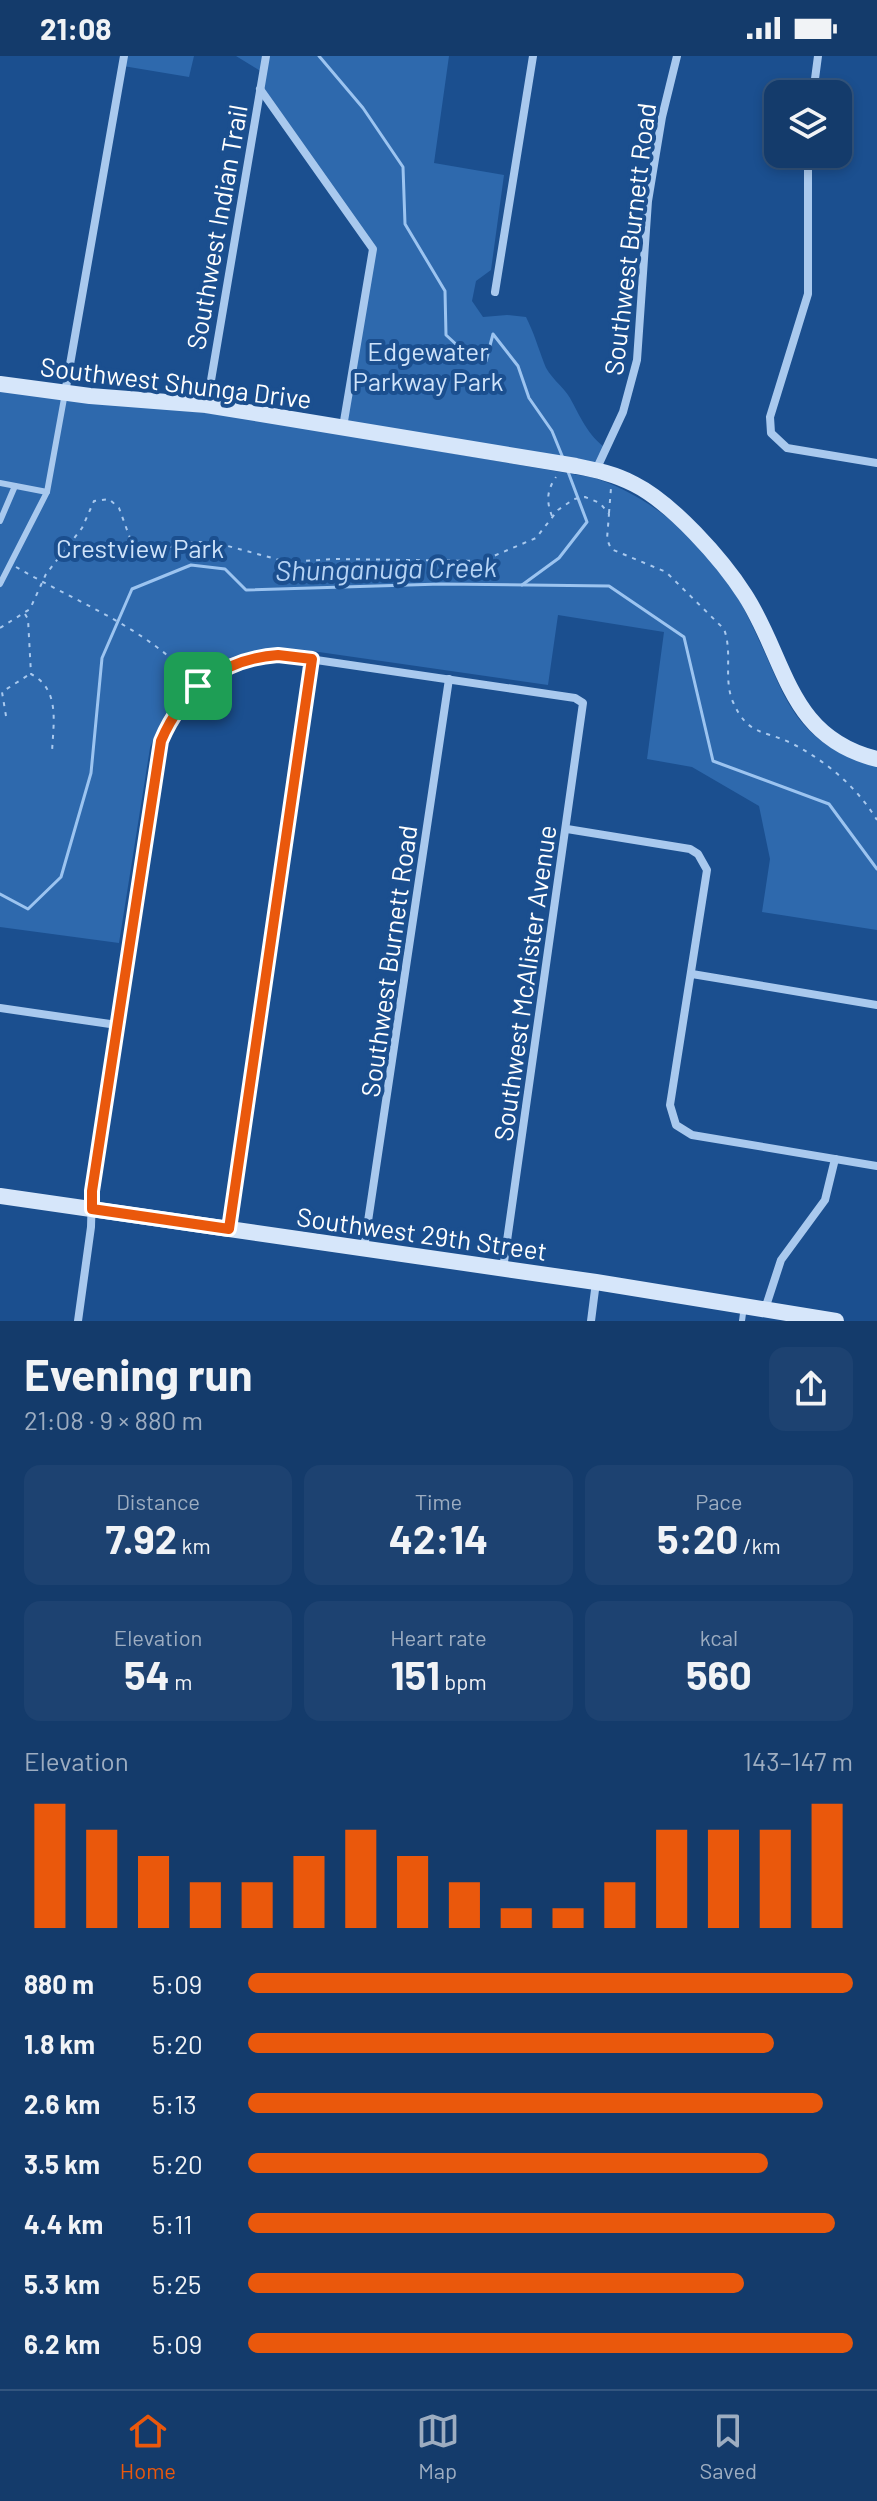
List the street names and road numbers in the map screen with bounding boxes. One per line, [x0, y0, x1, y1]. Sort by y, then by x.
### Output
street label: Southwest Burnett Road [597, 101, 661, 377]
street label: Southwest Indian Trail [179, 102, 253, 352]
street label: Southwest Shunga Drive [39, 350, 313, 414]
street label: Southwest Burnett Road [354, 823, 422, 1099]
street label: Southwest McAlister Avenue [486, 823, 562, 1143]
street label: Southwest 29th Street [295, 1200, 549, 1266]

